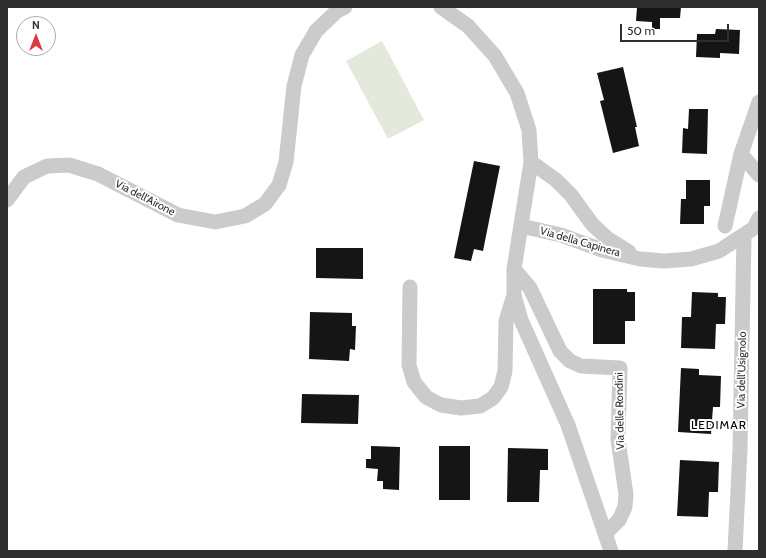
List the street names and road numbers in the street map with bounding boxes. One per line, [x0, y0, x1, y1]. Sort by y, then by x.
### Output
street label: Via dell'Airone [113, 177, 177, 219]
street label: Via della Capinera [538, 224, 622, 260]
street label: Via dell'Usignolo [735, 331, 749, 409]
street label: Via delle Rondini [613, 372, 627, 450]

